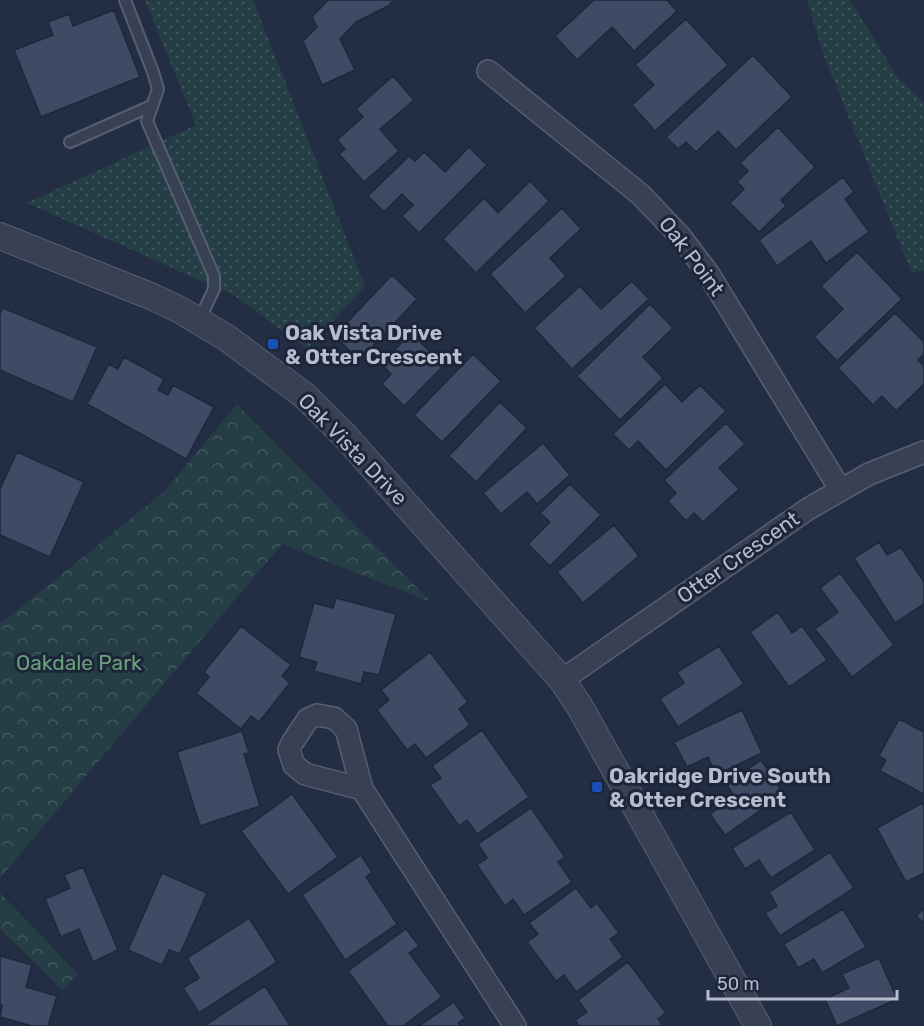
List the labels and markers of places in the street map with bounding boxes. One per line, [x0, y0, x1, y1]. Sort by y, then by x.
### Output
place label: Oak Vista Drive & Otter Crescent [285, 320, 462, 369]
marker: Oak Vista Drive & Otter Crescent [266, 337, 280, 351]
place label: Oakridge Drive South & Otter Crescent [609, 763, 831, 812]
marker: Oakridge Drive South & Otter Crescent [590, 780, 604, 794]

